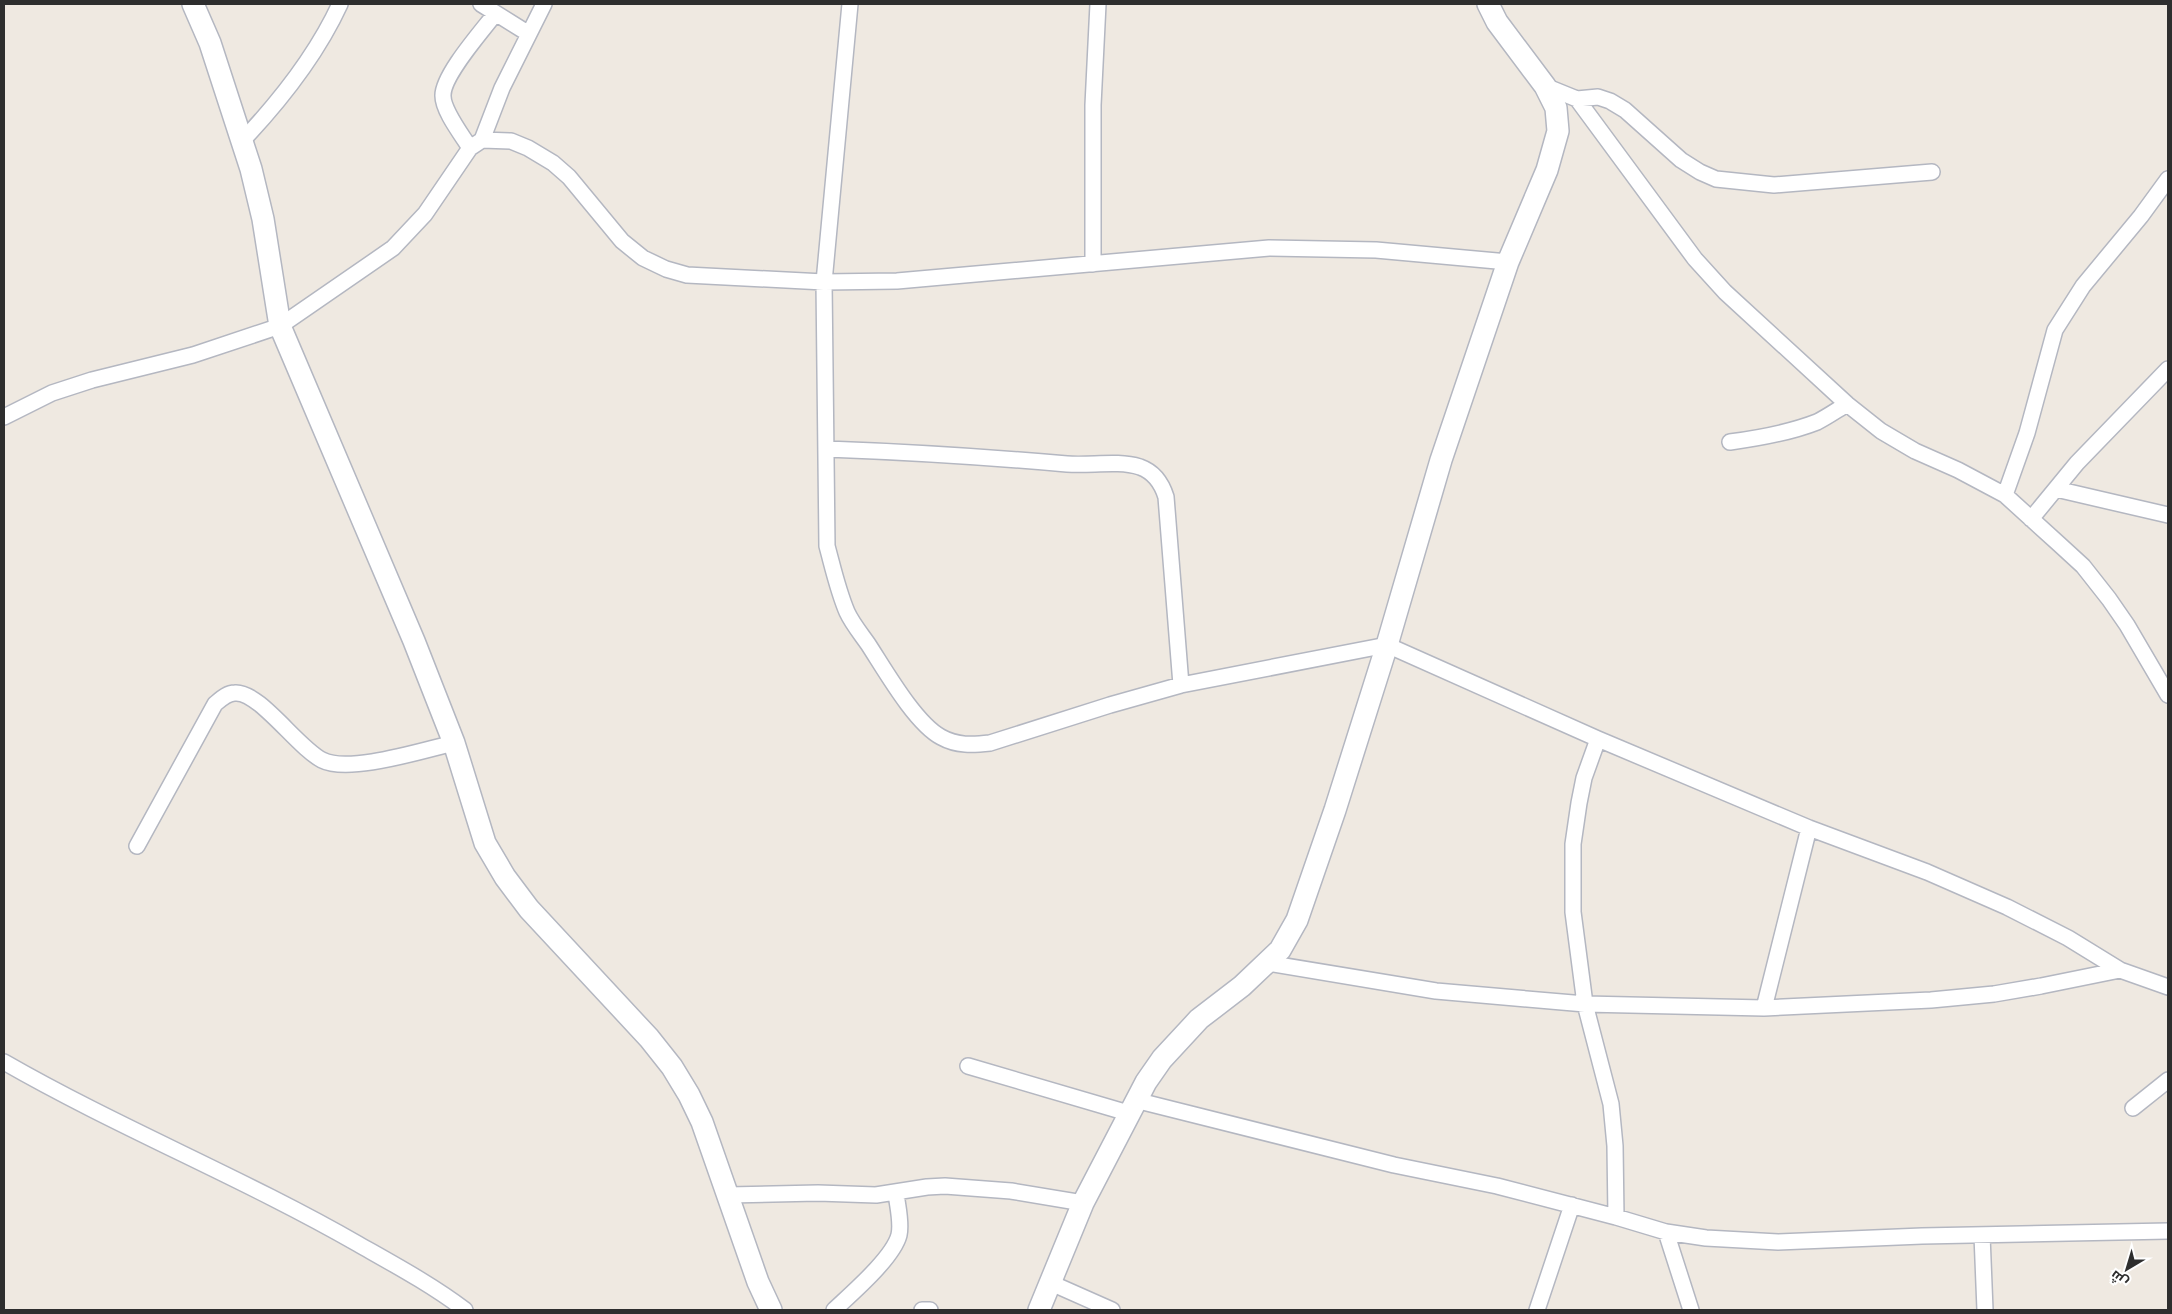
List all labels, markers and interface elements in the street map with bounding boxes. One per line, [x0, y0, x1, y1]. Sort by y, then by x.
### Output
north arrow [2102, 1244, 2152, 1294]
text: ش [2107, 1267, 2132, 1291]

